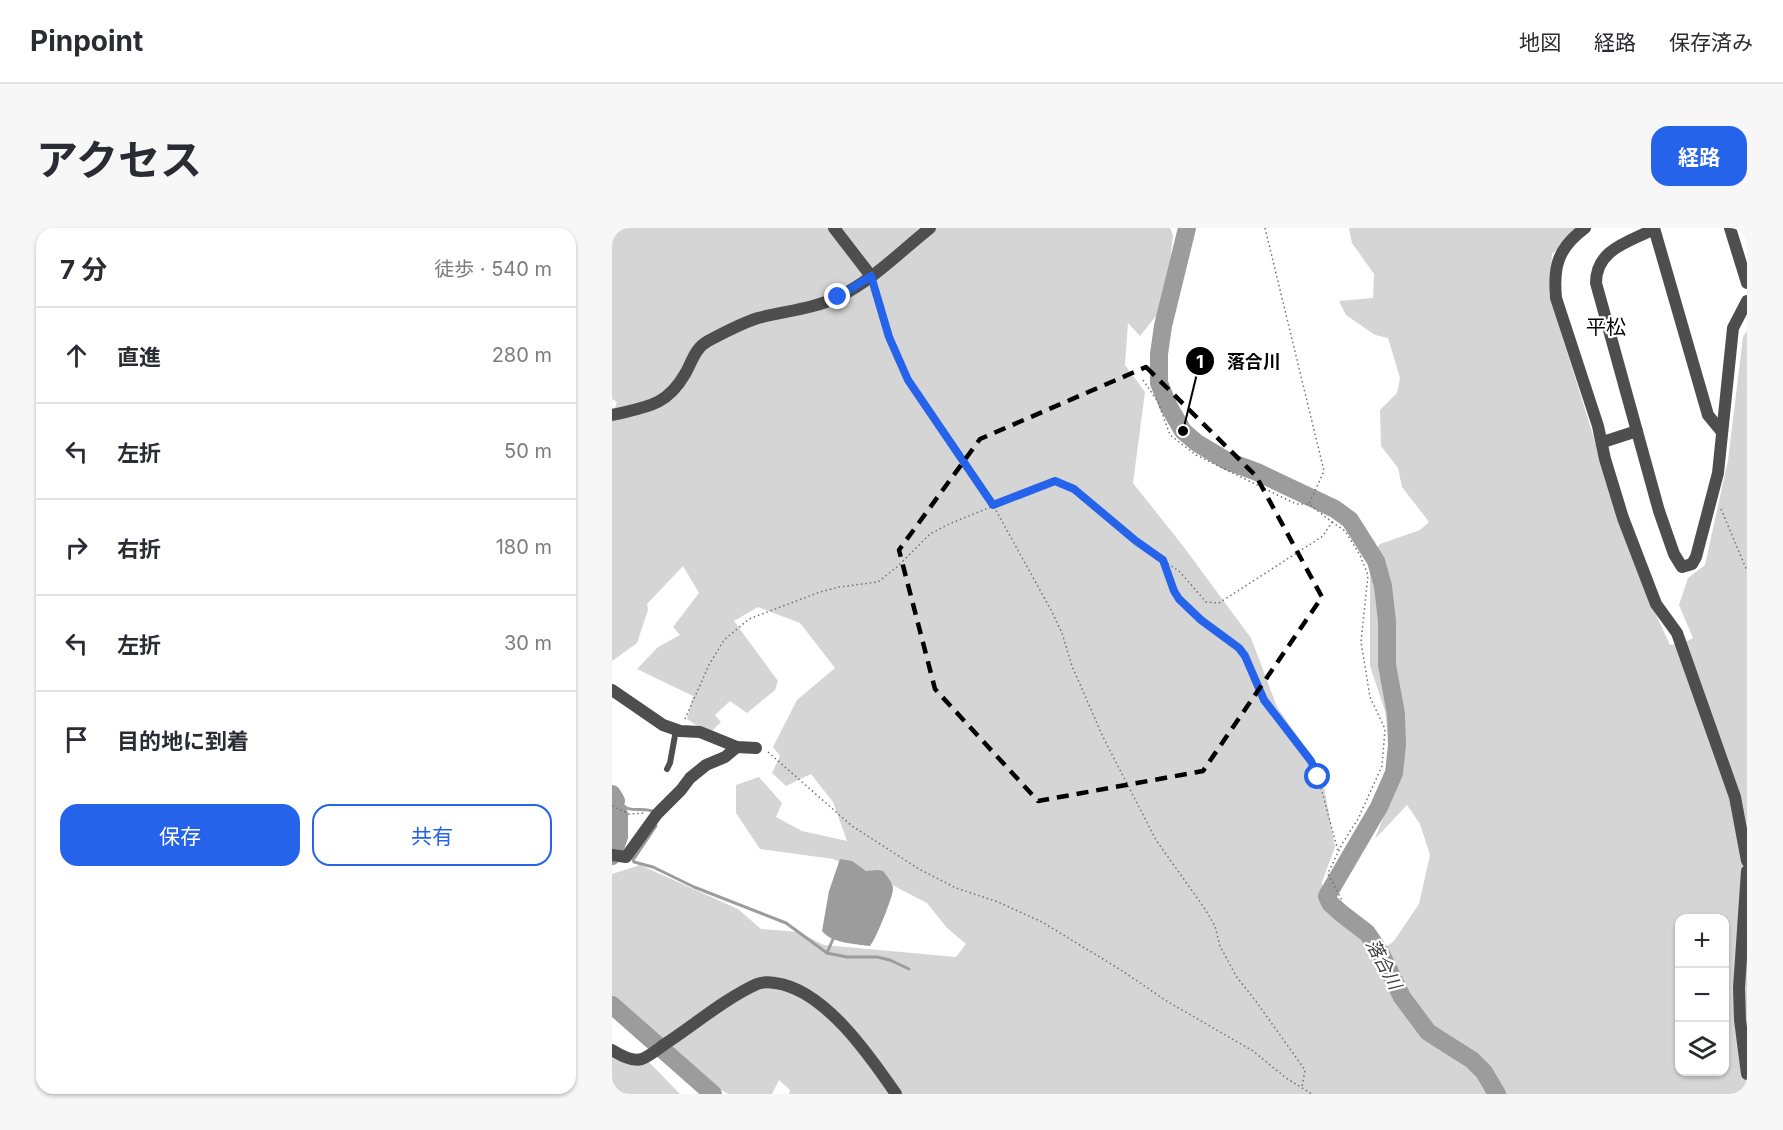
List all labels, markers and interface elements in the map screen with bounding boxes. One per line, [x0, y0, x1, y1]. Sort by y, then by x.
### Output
text: Pinpoint [30, 24, 143, 58]
text: 地図 [1519, 30, 1561, 55]
text: 経路 [1594, 30, 1636, 55]
text: 保存済み [1669, 30, 1753, 55]
button: 経路 [1651, 126, 1747, 186]
text: アクセス [36, 134, 202, 185]
text: 7 分 [60, 254, 107, 285]
text: 徒歩 · 540 m [434, 257, 552, 281]
route end [824, 283, 850, 309]
district label: 平松 [1586, 315, 1626, 339]
icon: ahead [60, 339, 93, 372]
text: 280 m [492, 343, 552, 367]
callout: 落合川 [1185, 343, 1293, 379]
text: 直進 [117, 344, 161, 370]
text: 1 [1196, 351, 1204, 372]
text: 落合川 [1227, 351, 1281, 372]
icon: left [60, 435, 93, 468]
text: 50 m [504, 439, 552, 463]
text: 左折 [117, 440, 161, 466]
icon: right [60, 531, 93, 564]
text: 180 m [496, 535, 552, 559]
text: 右折 [117, 536, 161, 562]
icon: left [60, 627, 93, 660]
text: 30 m [504, 631, 552, 655]
text: 左折 [117, 632, 161, 658]
icon: arrive [60, 723, 93, 756]
text: 目的地に到着 [117, 728, 249, 754]
route start [1304, 763, 1330, 789]
button: 保存 [60, 804, 300, 866]
button: 共有 [312, 804, 552, 866]
map controls [1675, 914, 1729, 1076]
button: + [1675, 914, 1729, 968]
water label: 落合川 [1362, 935, 1407, 995]
button: − [1675, 968, 1729, 1022]
button: layers [1675, 1022, 1729, 1076]

